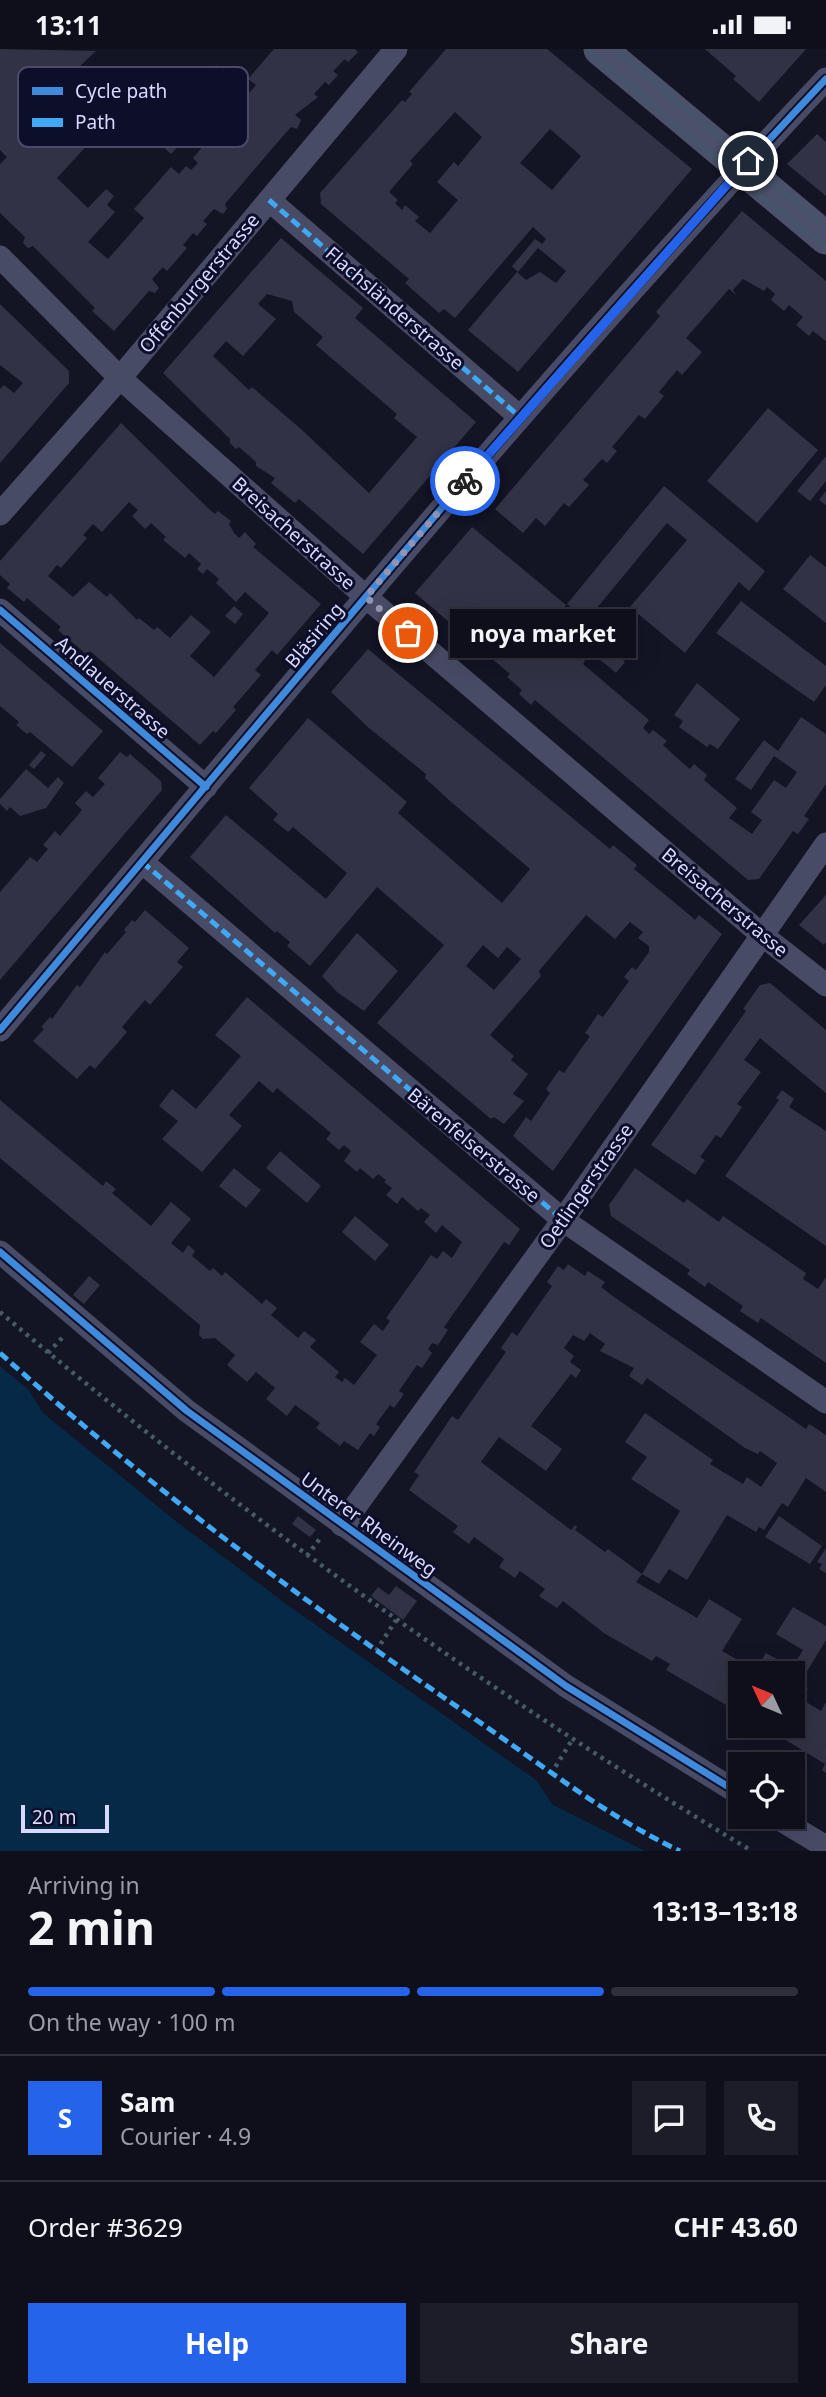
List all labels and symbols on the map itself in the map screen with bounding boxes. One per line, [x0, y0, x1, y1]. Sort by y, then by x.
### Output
legend [18, 67, 248, 147]
text: Cycle path [75, 78, 167, 104]
text: Path [75, 109, 116, 135]
pin [718, 131, 778, 191]
street label: Offenburgerstrasse [133, 208, 265, 358]
street label: Flachsländerstrasse [320, 240, 470, 376]
courier [430, 446, 500, 516]
street label: Breisacherstrasse [227, 471, 361, 595]
street label: Bläsiring [279, 597, 349, 673]
pin [378, 603, 438, 663]
callout: noya market [450, 609, 636, 657]
street label: Andlauerstrasse [50, 630, 176, 744]
street label: Breisacherstrasse [656, 841, 794, 963]
street label: Bärenfelserstrasse [402, 1082, 546, 1208]
street label: Oetlingerstrasse [533, 1118, 639, 1254]
street label: Unterer Rheinweg [296, 1466, 442, 1582]
north arrow [728, 1661, 805, 1738]
scale bar [21, 1802, 108, 1834]

